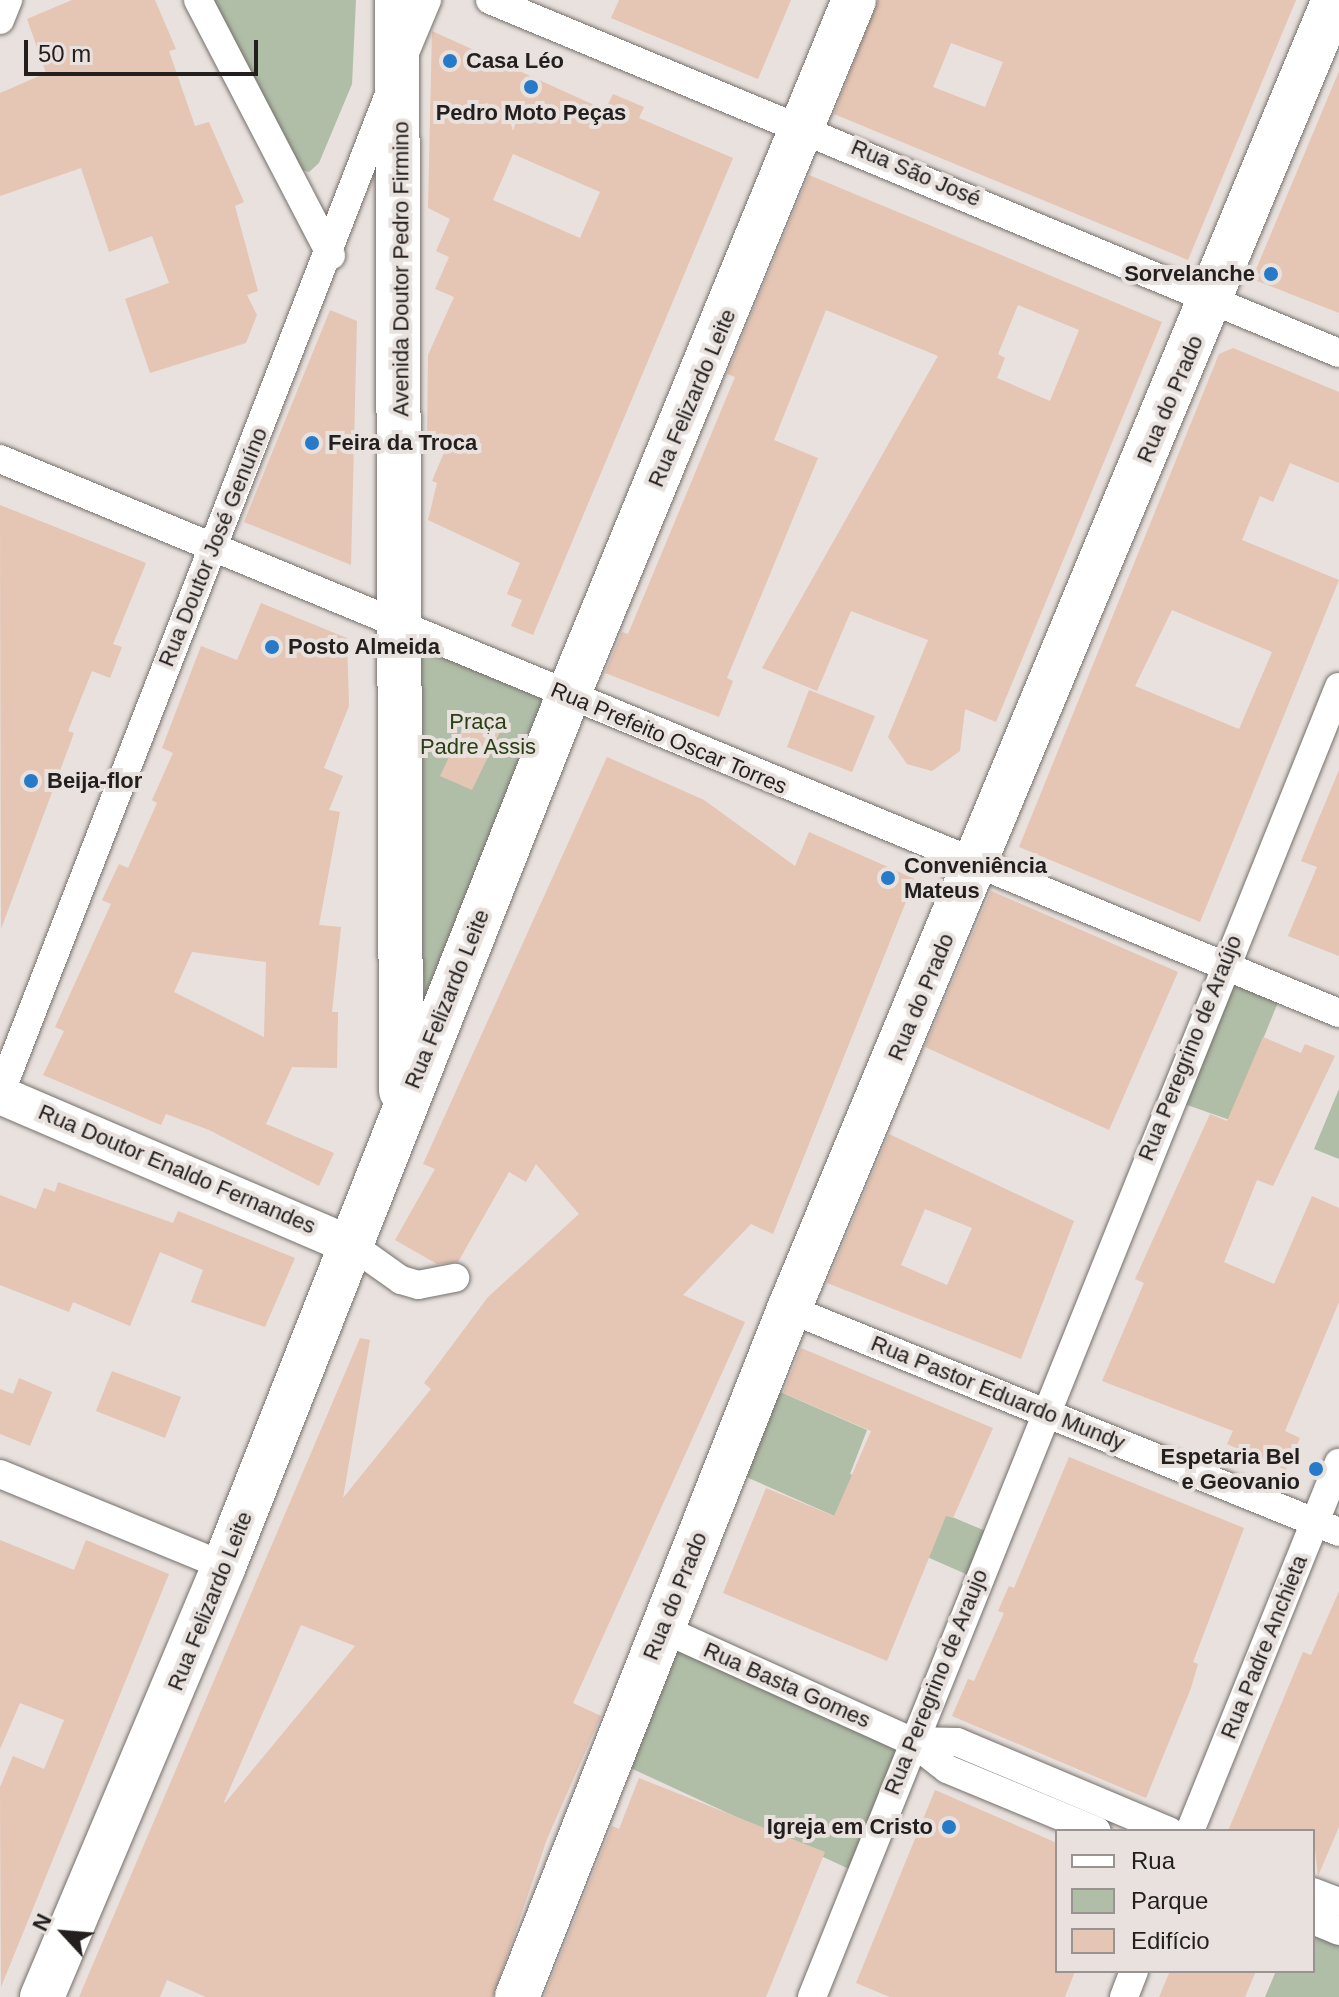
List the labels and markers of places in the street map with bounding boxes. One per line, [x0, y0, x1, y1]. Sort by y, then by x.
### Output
place label: Casa Léo [466, 48, 564, 74]
marker: Casa Léo [441, 52, 459, 70]
marker: Pedro Moto Peças [522, 78, 540, 96]
place label: Pedro Moto Peças [436, 100, 626, 126]
place label: Sorvelanche [1124, 261, 1255, 287]
marker: Sorvelanche [1262, 265, 1280, 283]
place label: Feira da Troca [328, 430, 477, 456]
marker: Feira da Troca [303, 434, 321, 452]
place label: Posto Almeida [288, 634, 441, 660]
marker: Posto Almeida [263, 638, 281, 656]
place label: Beija-flor [47, 768, 142, 794]
marker: Beija-flor [22, 772, 40, 790]
place label: Conveniência Mateus [904, 852, 1047, 904]
marker: Conveniência Mateus [879, 869, 897, 887]
place label: Espetaria Bel e Geovanio [1161, 1443, 1300, 1494]
marker: Espetaria Bel e Geovanio [1307, 1460, 1325, 1478]
place label: Igreja em Cristo [767, 1814, 933, 1840]
marker: Igreja em Cristo [940, 1818, 958, 1836]

